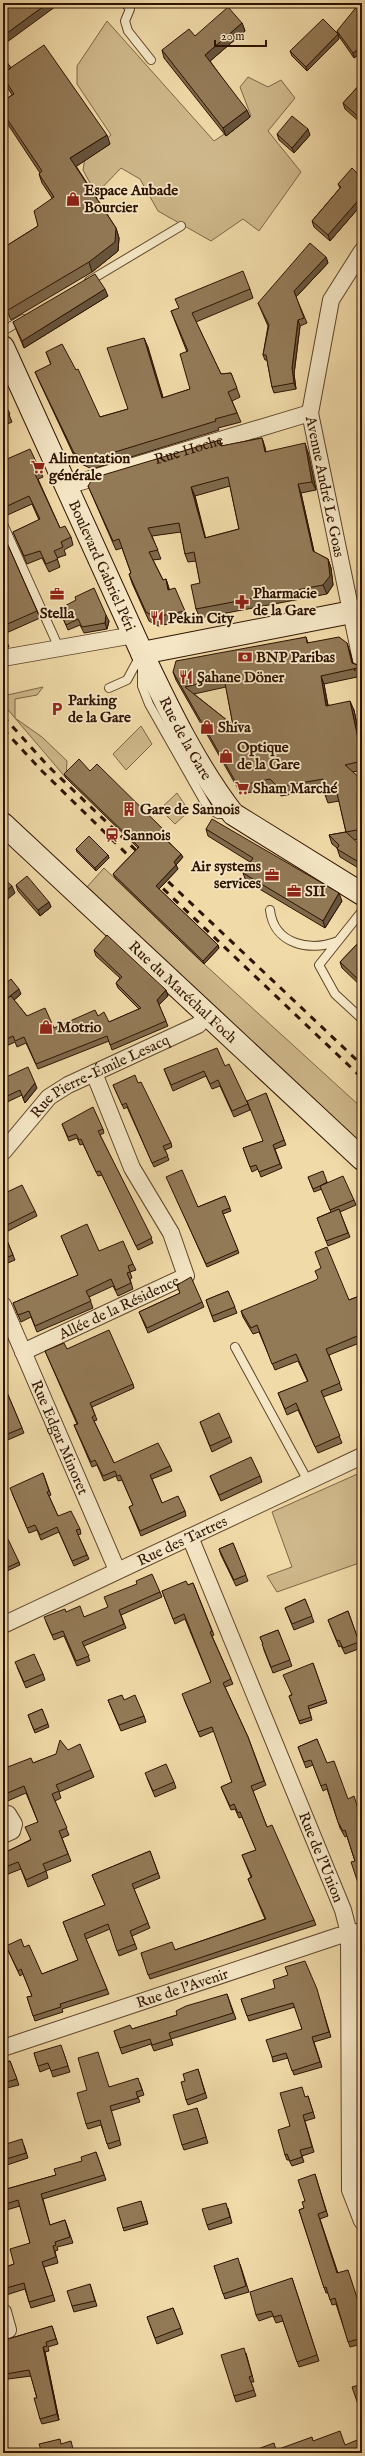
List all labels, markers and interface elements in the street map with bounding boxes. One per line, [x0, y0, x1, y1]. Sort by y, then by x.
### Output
scale bar [215, 22, 266, 48]
text: 20 m [221, 29, 244, 44]
place label: Espace Aubade Bourcier [84, 181, 178, 217]
shop icon: Espace Aubade Bourcier [65, 191, 81, 207]
street label: Avenue André Le Goas [301, 413, 349, 559]
street label: Rue Hoche [152, 430, 226, 469]
place label: Alimentation générale [48, 449, 130, 485]
supermarket icon: Alimentation générale [30, 459, 46, 475]
street label: Boulevard Gabriel Péri [64, 497, 140, 634]
place label: Pharmacie de la Gare [253, 584, 317, 620]
office icon: Stella [49, 586, 65, 602]
pharmacy icon: Pharmacie de la Gare [234, 594, 250, 610]
place label: Stella [40, 604, 75, 623]
place label: Pekin City [168, 609, 234, 628]
restaurant icon: Pekin City [149, 610, 165, 626]
place label: BNP Paribas [256, 648, 336, 667]
bank icon: BNP Paribas [237, 649, 253, 665]
place label: Şahane Döner [197, 668, 285, 687]
restaurant icon: Şahane Döner [178, 669, 194, 685]
place label: Parking de la Gare [68, 691, 131, 727]
street label: Rue de la Gare [155, 694, 216, 784]
parking icon: Parking de la Gare [49, 701, 65, 717]
place label: Shiva [218, 718, 251, 737]
shop icon: Shiva [199, 719, 215, 735]
place label: Optique de la Gare [237, 738, 300, 774]
shop icon: Optique de la Gare [218, 748, 234, 764]
place label: Sham Marché [253, 779, 337, 798]
supermarket icon: Sham Marché [234, 780, 250, 796]
place label: Gare de Sannois [140, 800, 240, 819]
building icon: Gare de Sannois [121, 801, 137, 817]
place label: Sannois [123, 826, 171, 845]
station icon: Sannois [104, 827, 120, 843]
place label: Air systems services [190, 857, 262, 893]
office icon: Air systems services [264, 867, 280, 883]
place label: SII [305, 882, 326, 901]
office icon: SII [286, 883, 302, 899]
street label: Rue du Maréchal Foch [125, 937, 241, 1047]
place label: Motrio [57, 1018, 102, 1037]
shop icon: Motrio [38, 1019, 54, 1035]
street label: Rue Pierre-Émile Lesacq [26, 1030, 173, 1122]
street label: Allée de la Résidence [55, 1271, 183, 1344]
street label: Rue Edgar Minoret [27, 1377, 93, 1497]
street label: Rue des Tartres [134, 1511, 230, 1570]
street label: Rue de l'Union [294, 1809, 348, 1905]
street label: Rue de l'Avenir [134, 1964, 231, 2012]

